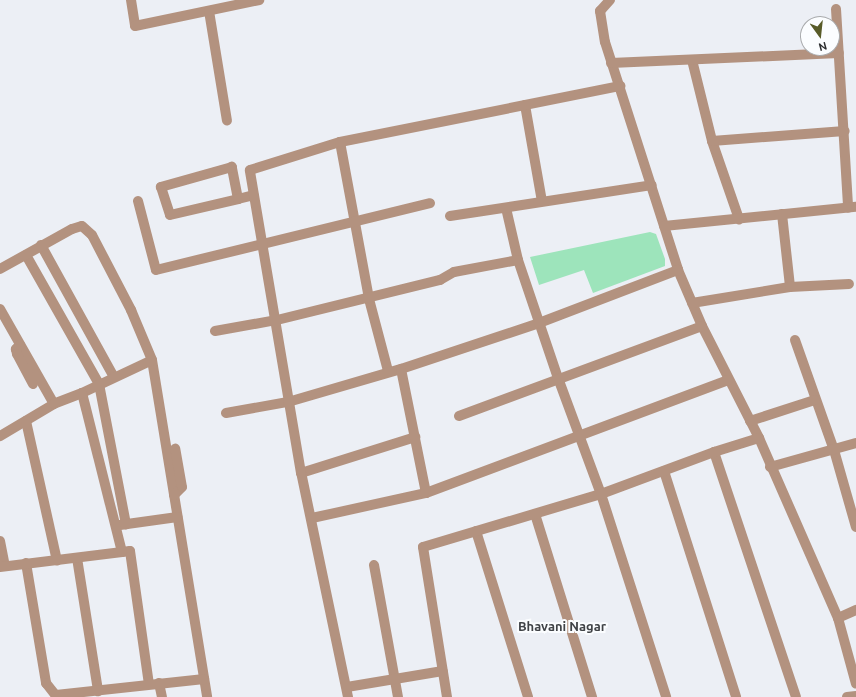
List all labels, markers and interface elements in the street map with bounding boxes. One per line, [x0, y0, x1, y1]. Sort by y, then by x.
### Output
north arrow [800, 16, 840, 56]
text: N [817, 40, 828, 53]
district label: Bhavani Nagar [518, 618, 606, 634]

